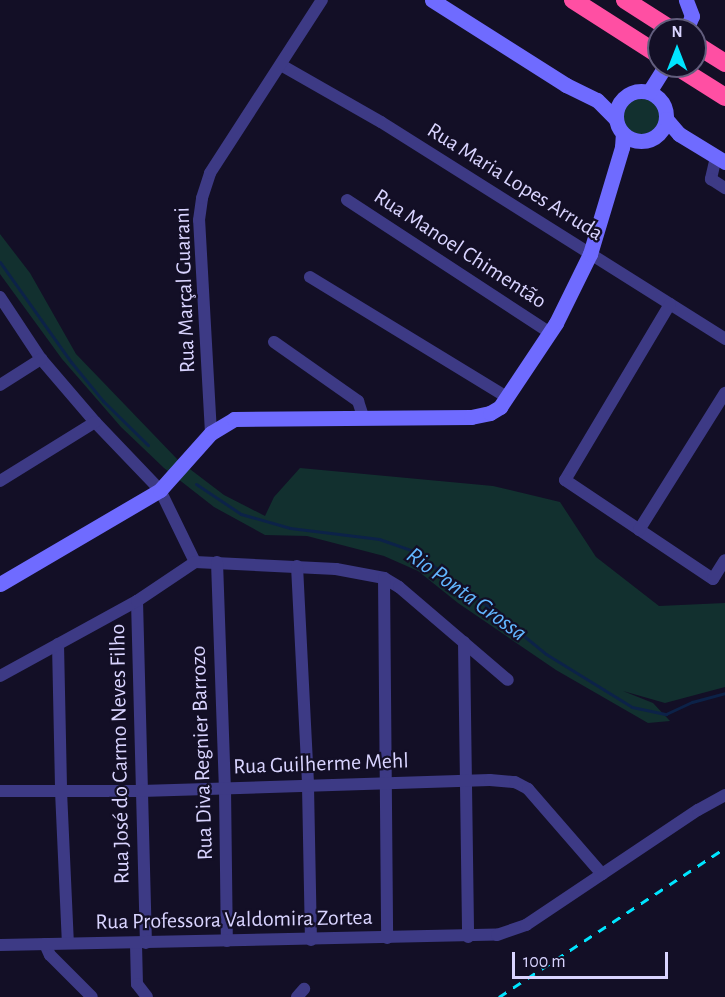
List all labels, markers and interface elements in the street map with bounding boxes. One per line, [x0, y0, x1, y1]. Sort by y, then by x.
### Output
north arrow [647, 18, 707, 78]
text: N [671, 24, 683, 40]
street label: Rua Maria Lopes Arruda [422, 117, 608, 247]
street label: Rua Manoel Chimentão [369, 183, 551, 315]
street label: Rua Marçal Guarani [169, 207, 201, 373]
water label: Rio Ponta Grossa [400, 542, 532, 648]
street label: Rua José do Carmo Neves Filho [105, 624, 135, 884]
street label: Rua Diva Regnier Barrozo [185, 645, 219, 861]
street label: Rua Guilherme Mehl [233, 748, 409, 780]
street label: Rua Professora Valdomira Zortea [95, 904, 373, 936]
scale bar [515, 940, 671, 978]
text: 100 m [523, 953, 566, 971]

